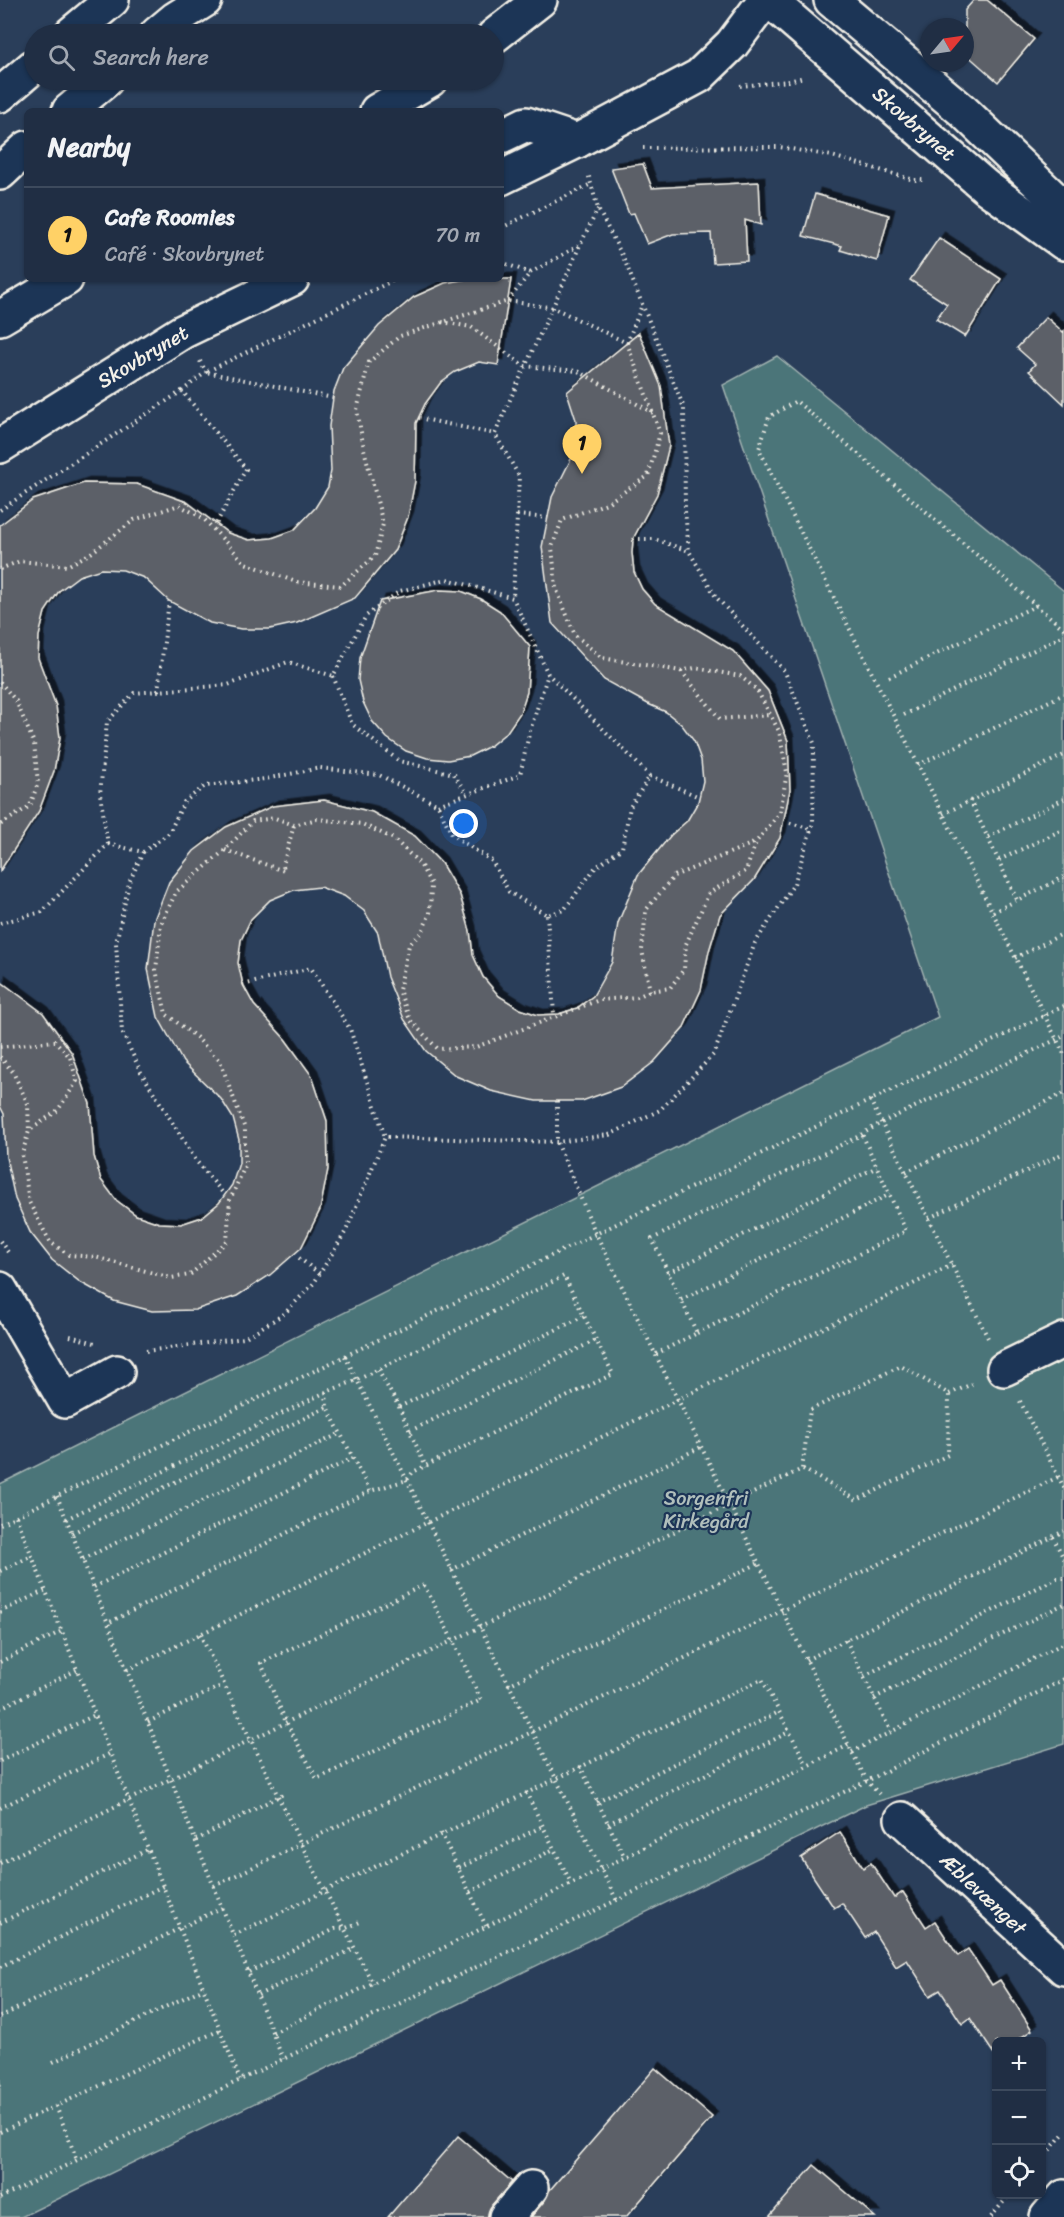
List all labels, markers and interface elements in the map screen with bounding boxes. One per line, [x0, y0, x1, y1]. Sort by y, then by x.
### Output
north arrow [920, 18, 974, 72]
search box [24, 24, 504, 90]
text: Search here [93, 38, 209, 77]
icon: search [45, 41, 78, 74]
street label: Skovbrynet [864, 77, 964, 171]
text: Nearby [48, 124, 130, 170]
text: Cafe Roomies [105, 198, 235, 237]
text: 1 [63, 218, 72, 253]
text: 70 m [435, 218, 480, 253]
text: Café · Skovbrynet [105, 237, 264, 272]
street label: Skovbrynet [90, 316, 196, 398]
pin: 1 [562, 424, 602, 474]
your location [449, 809, 478, 838]
park label: Sorgenfri Kirkegård [663, 1481, 750, 1539]
street label: Æblevænget [930, 1843, 1035, 1945]
map controls [992, 2037, 1046, 2199]
button: + [992, 2037, 1046, 2091]
button: − [992, 2091, 1046, 2145]
button: locate [992, 2145, 1046, 2199]

